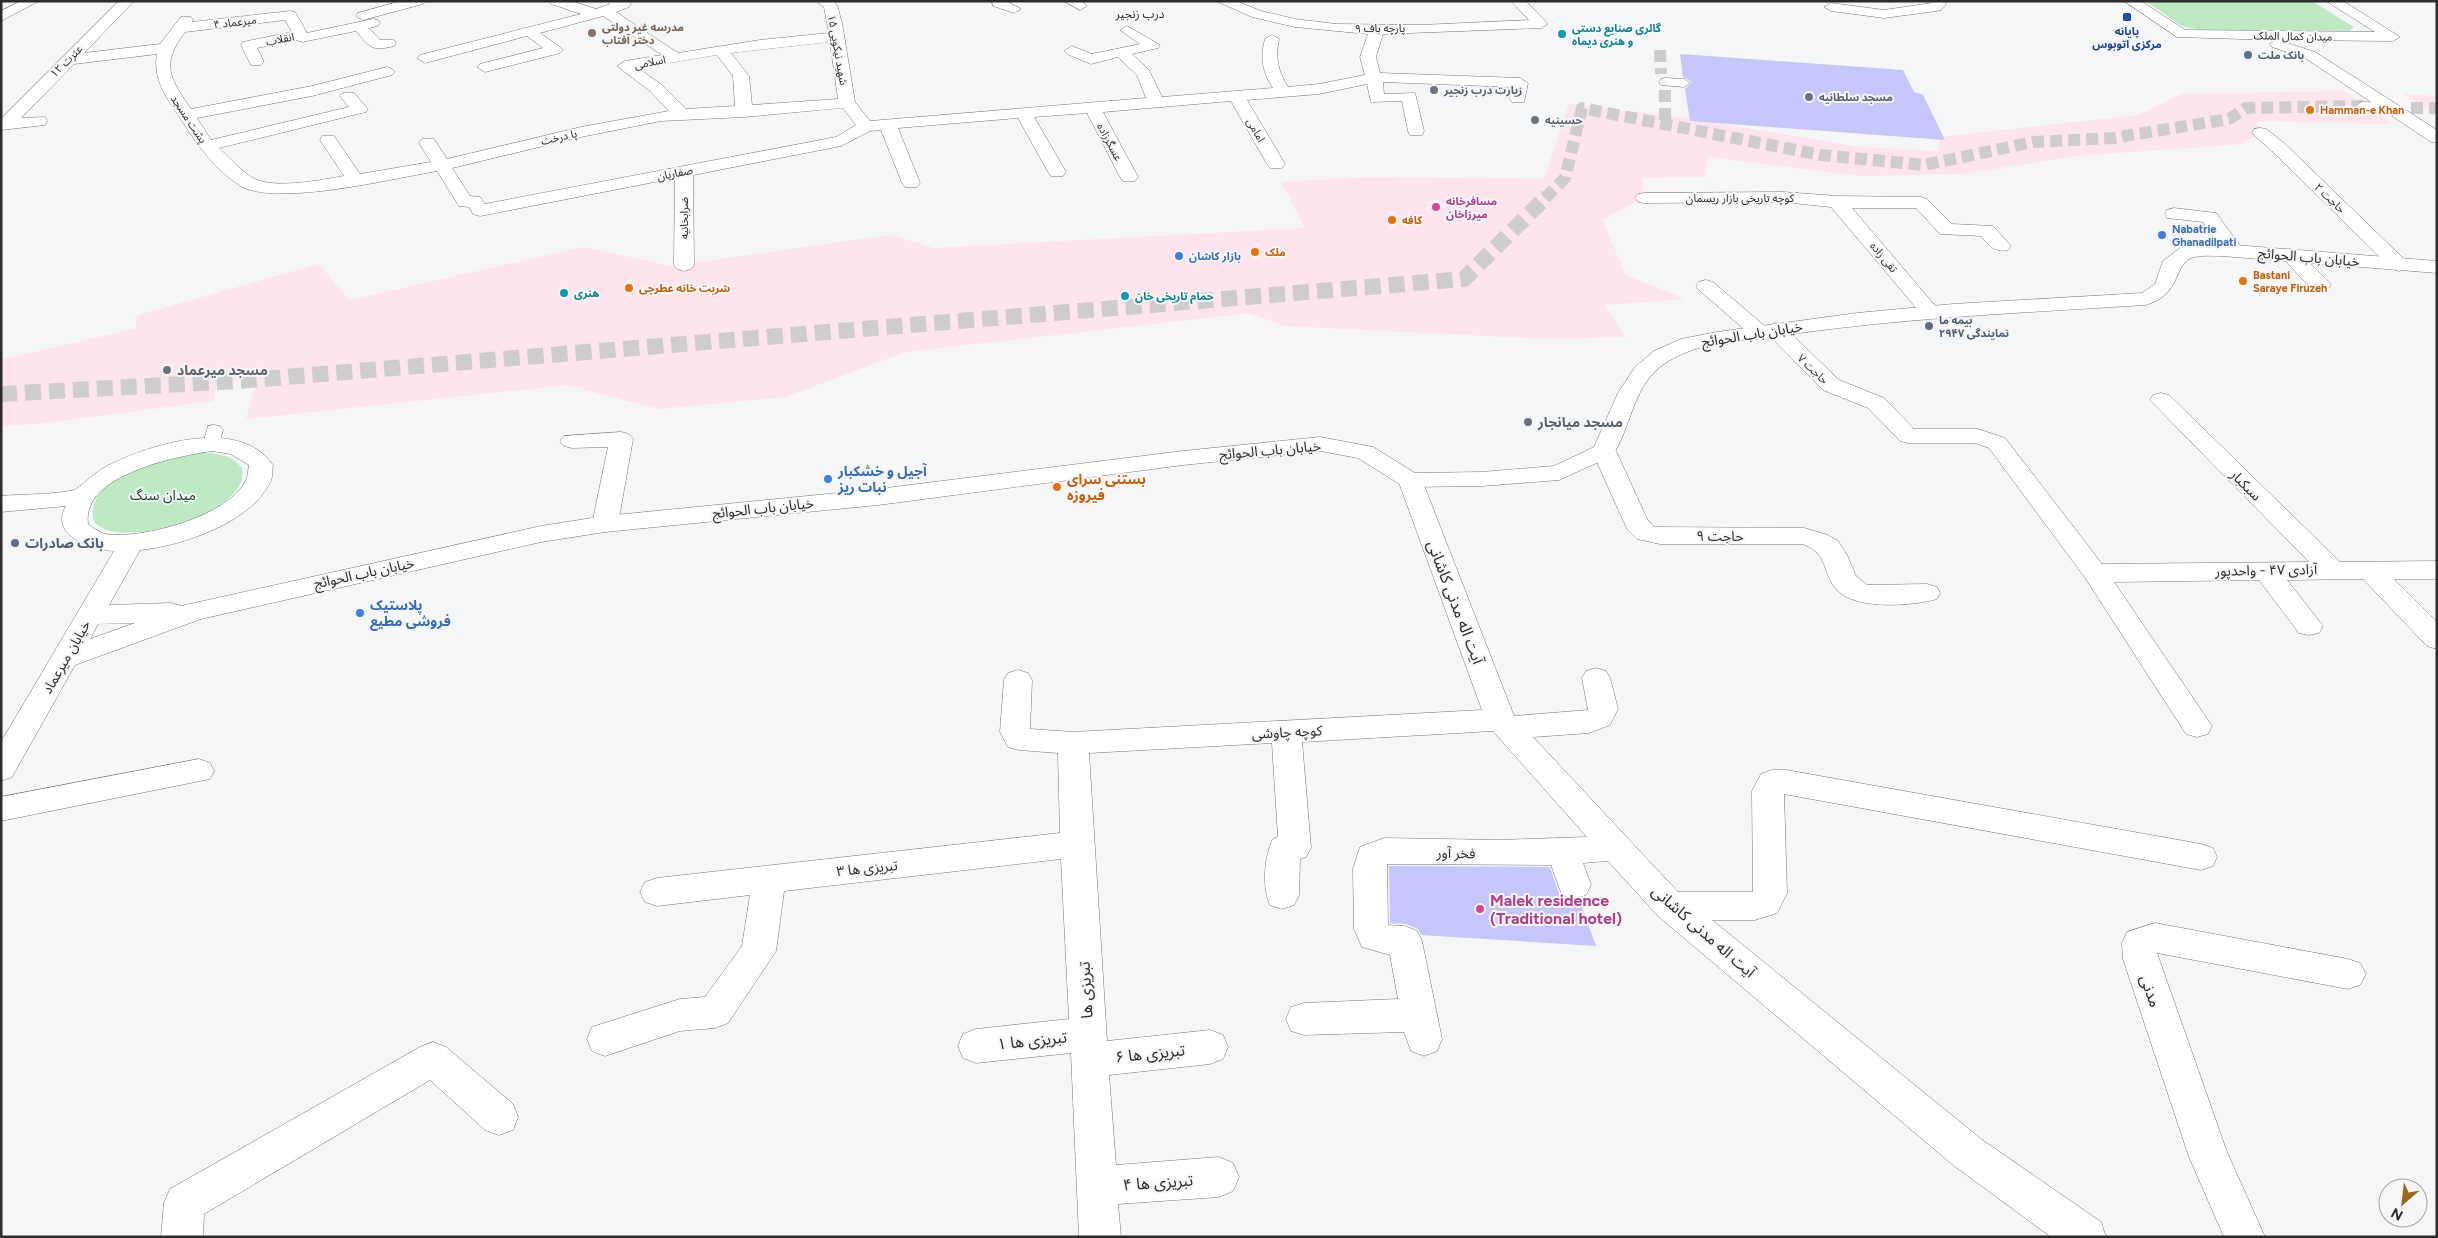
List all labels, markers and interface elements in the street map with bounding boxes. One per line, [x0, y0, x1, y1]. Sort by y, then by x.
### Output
district label: درب زنجیر [1114, 7, 1165, 21]
marker: پایانه مرکزی اتوبوس [2121, 11, 2133, 23]
street label: میرعماد ۴ [213, 13, 258, 32]
street label: شهید نیکویی ۱۵ [825, 14, 850, 87]
place label: مدرسه غیر دولتی دختر آفتاب [602, 21, 684, 47]
street label: پارچه باف ۹ [1355, 22, 1405, 36]
place label: گالری صنایع دستی و هنری دیماه [1572, 22, 1662, 48]
place label: پایانه مرکزی اتوبوس [2092, 25, 2162, 51]
marker: مدرسه غیر دولتی دختر آفتاب [586, 27, 598, 39]
marker: گالری صنایع دستی و هنری دیماه [1556, 28, 1568, 40]
street label: میدان کمال الملک [2253, 29, 2333, 44]
street label: انقلاب [265, 30, 295, 49]
street label: عترت ۱۲ [48, 42, 85, 80]
marker: بانک ملت [2242, 49, 2254, 61]
place label: بانک ملت [2258, 49, 2304, 62]
street label: اسلامی [633, 53, 667, 72]
marker: زیارت درب زنجیر [1428, 84, 1440, 96]
place label: زیارت درب زنجیر [1443, 84, 1522, 97]
marker: مسجد سلطانیه [1803, 91, 1815, 103]
place label: مسجد سلطانیه [1819, 91, 1893, 104]
street label: پشت مسجد [167, 93, 209, 146]
marker: Hamman-e Khan [2304, 104, 2316, 116]
place label: Hamman-e Khan [2320, 104, 2404, 117]
marker: حسینیه [1529, 114, 1541, 126]
place label: حسینیه [1545, 114, 1583, 127]
street label: امامی [1244, 116, 1268, 145]
street label: عسگرزاده [1094, 121, 1125, 164]
street label: پا درخت [540, 127, 579, 149]
street label: صفاریان [656, 164, 694, 183]
street label: حاجت ۲ [2312, 181, 2348, 216]
street label: کوچه تاریخی بازار ريسمان [1686, 192, 1795, 206]
place label: مسافرخانه میرزاخان [1446, 195, 1497, 221]
street label: ضرابخانیه [678, 197, 691, 239]
marker: مسافرخانه میرزاخان [1430, 201, 1442, 213]
marker: کافه [1386, 214, 1398, 226]
place label: کافه [1402, 214, 1423, 227]
place label: Nabatrie Ghanadilpati [2172, 223, 2236, 249]
marker: Nabatrie Ghanadilpati [2156, 229, 2168, 241]
street label: تقی زاده [1867, 239, 1900, 275]
street label: خیابان باب الحوائج [2257, 245, 2361, 272]
marker: ملک [1249, 246, 1261, 258]
place label: ملک [1265, 246, 1286, 259]
marker: بازار کاشان [1173, 250, 1185, 262]
place label: بازار کاشان [1189, 250, 1241, 263]
place label: Bastani Saraye Firuzeh [2253, 269, 2327, 295]
marker: Bastani Saraye Firuzeh [2237, 275, 2249, 287]
marker: شربت خانه عطرچی [623, 282, 635, 294]
place label: شربت خانه عطرچی [639, 282, 730, 296]
marker: هنری [558, 287, 570, 299]
place label: هنری [574, 287, 599, 300]
marker: حمام تاریخی خان [1119, 290, 1131, 302]
place label: حمام تاریخی خان [1135, 290, 1214, 305]
place label: بیمه ما نمایندگی ۲۹۴۷ [1939, 314, 2009, 340]
street label: خیابان باب الحوائج [1700, 318, 1804, 353]
marker: بیمه ما نمایندگی ۲۹۴۷ [1923, 320, 1935, 332]
street label: حاجت ۷ [1795, 352, 1831, 387]
place label: مسجد میرعماد [177, 362, 268, 379]
marker: مسجد میرعماد [161, 364, 173, 376]
place label: مسجد میانجار [1537, 414, 1623, 431]
marker: مسجد میانجار [1522, 416, 1534, 428]
street label: خیابان باب الحوائج [1218, 438, 1322, 465]
place label: آجیل و خشکبار نبات ریز [837, 463, 927, 496]
street label: سبکبار [2226, 466, 2265, 504]
place label: بستنی سرای فیروزه [1067, 471, 1146, 504]
marker: آجیل و خشکبار نبات ریز [822, 473, 834, 485]
marker: بستنی سرای فیروزه [1051, 481, 1063, 493]
park label: میدان سنگ [130, 487, 196, 504]
street label: خیابان باب الحوائج [711, 495, 815, 524]
street label: حاجت ۹ [1696, 528, 1744, 545]
place label: بانک صادرات [25, 535, 104, 552]
marker: بانک صادرات [9, 537, 21, 549]
street label: آیت اله مدنی کاشانی [1423, 538, 1488, 668]
street label: خیابان باب الحوائج [312, 555, 416, 594]
street label: آزادی ۴۷ - واحدپور [2214, 561, 2318, 581]
place label: پلاستیک فروشی مطیع [370, 597, 451, 631]
marker: پلاستیک فروشی مطیع [354, 607, 366, 619]
street label: خیابان میرعماد [39, 617, 94, 697]
street label: کوچه چاوشی [1251, 722, 1323, 744]
street label: فخر آور [1435, 845, 1476, 862]
street label: تبریزی ها ۳ [836, 857, 899, 880]
street label: آیت اله مدنی کاشانی [1648, 881, 1760, 982]
place label: Malek residence (Traditional hotel) [1490, 891, 1622, 928]
marker: Malek residence (Traditional hotel) [1474, 903, 1486, 915]
street label: تبریزی ها [1075, 961, 1096, 1019]
street label: مدنی [2136, 972, 2165, 1010]
street label: تبریزی ها ۱ [996, 1027, 1068, 1054]
street label: تبریزی ها ۶ [1114, 1040, 1186, 1067]
street label: تبریزی ها ۴ [1122, 1171, 1194, 1194]
north arrow [2378, 1178, 2428, 1228]
text: N [2388, 1204, 2406, 1224]

